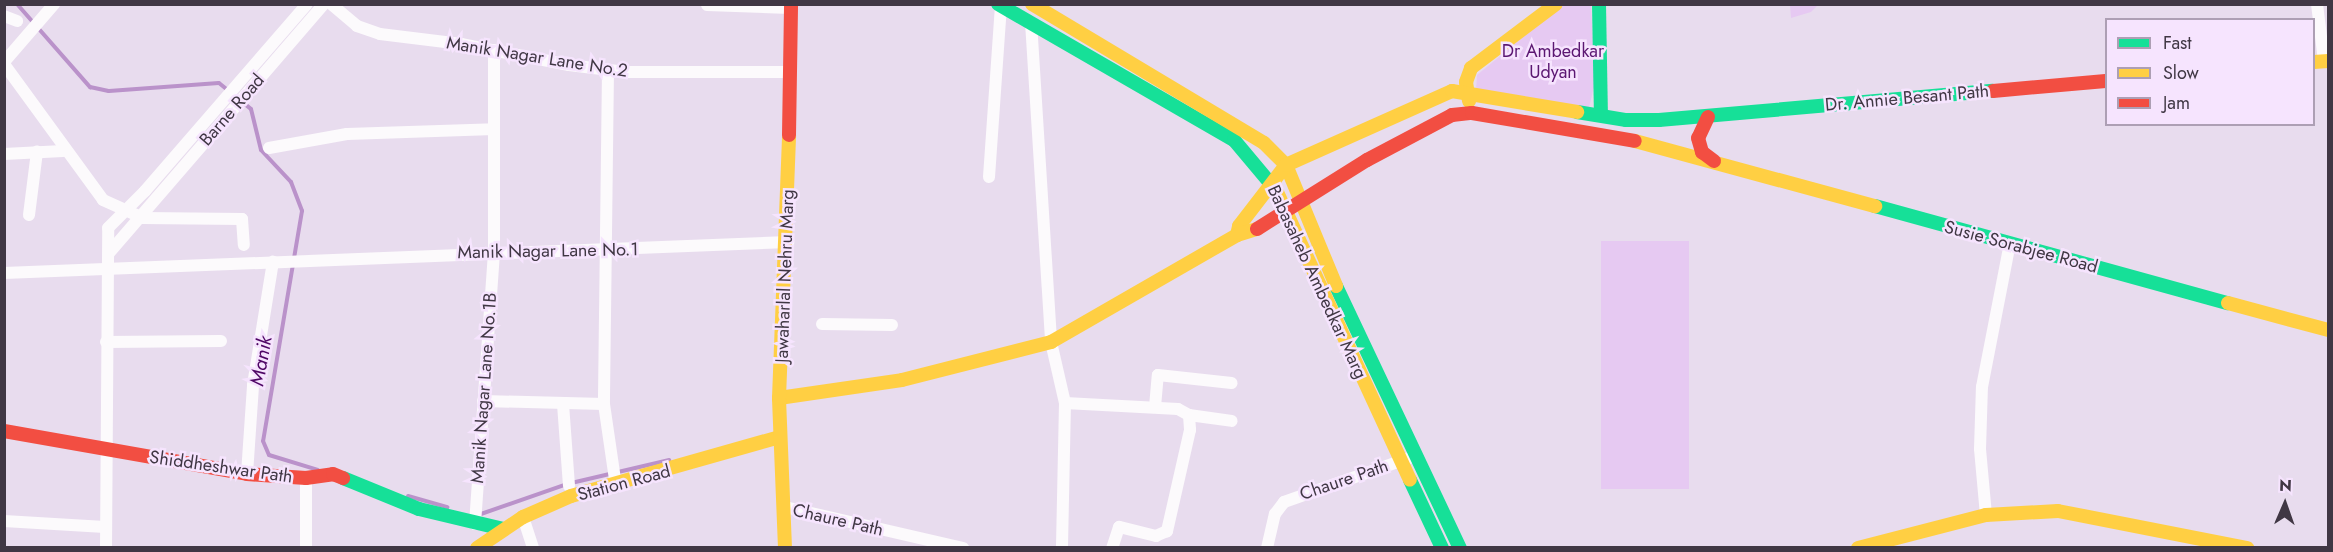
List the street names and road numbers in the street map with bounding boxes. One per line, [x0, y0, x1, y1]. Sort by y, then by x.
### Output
street label: Manik Nagar Lane No.2 [445, 32, 629, 82]
street label: Barne Road [195, 70, 269, 150]
street label: Dr. Annie Besant Path [1824, 80, 1990, 116]
street label: Babasaheb Ambedkar Marg [1263, 182, 1371, 382]
street label: Jawaharlal Nehru Marg [771, 189, 799, 363]
street label: Susie Sorabjee Road [1942, 216, 2100, 278]
street label: Manik Nagar Lane No.1 [457, 239, 639, 263]
street label: Manik Nagar Lane No.1B [467, 292, 501, 484]
street label: Shiddheshwar Path [148, 446, 294, 488]
street label: Chaure Path [1297, 455, 1391, 505]
street label: Station Road [575, 460, 673, 506]
street label: Chaure Path [791, 499, 885, 541]

